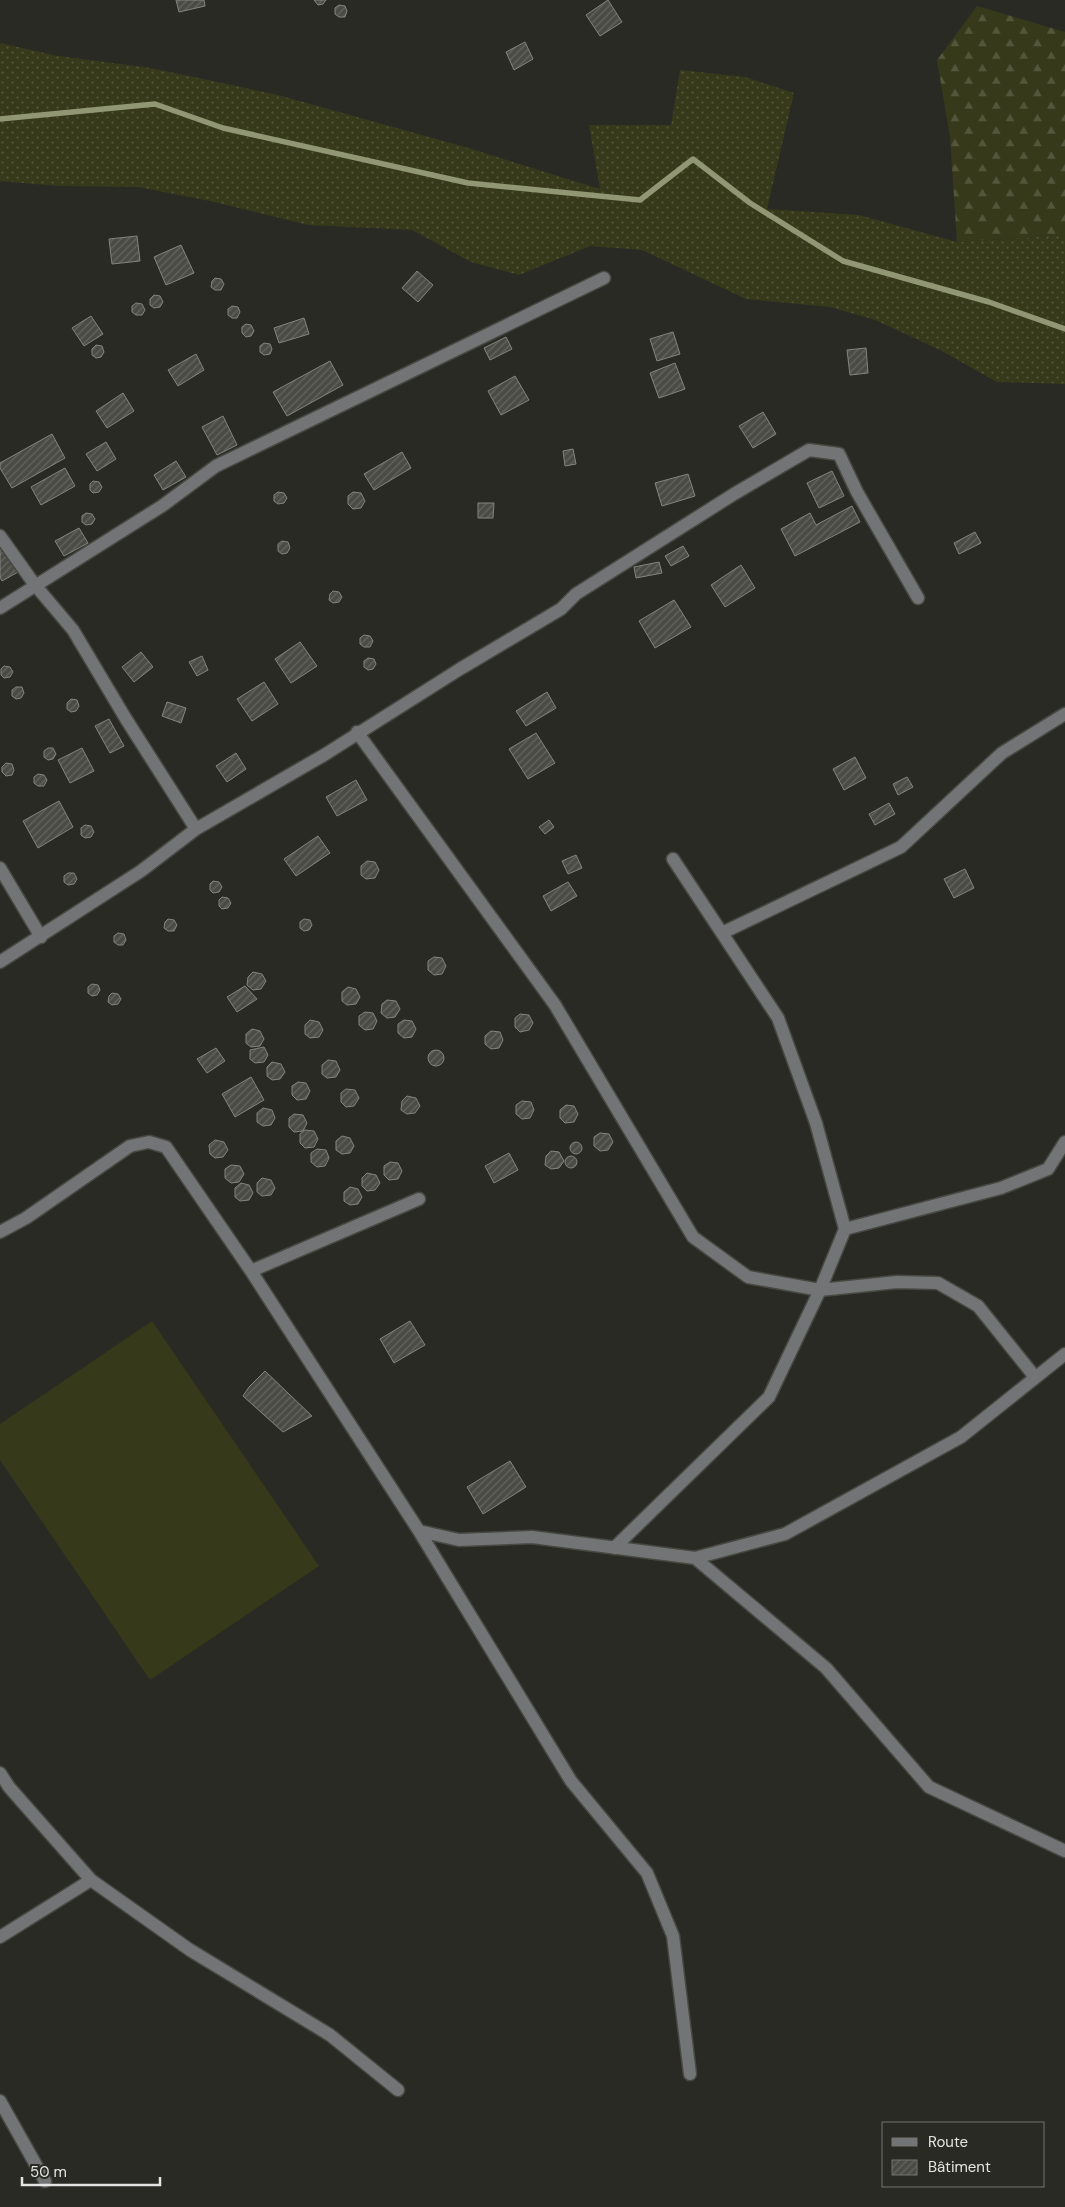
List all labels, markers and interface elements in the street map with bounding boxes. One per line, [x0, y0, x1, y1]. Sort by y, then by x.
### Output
legend [882, 2122, 1045, 2187]
text: Route [928, 2132, 968, 2152]
scale bar [22, 2154, 160, 2186]
text: Bâtiment [928, 2157, 991, 2177]
text: 50 m [30, 2162, 67, 2182]

